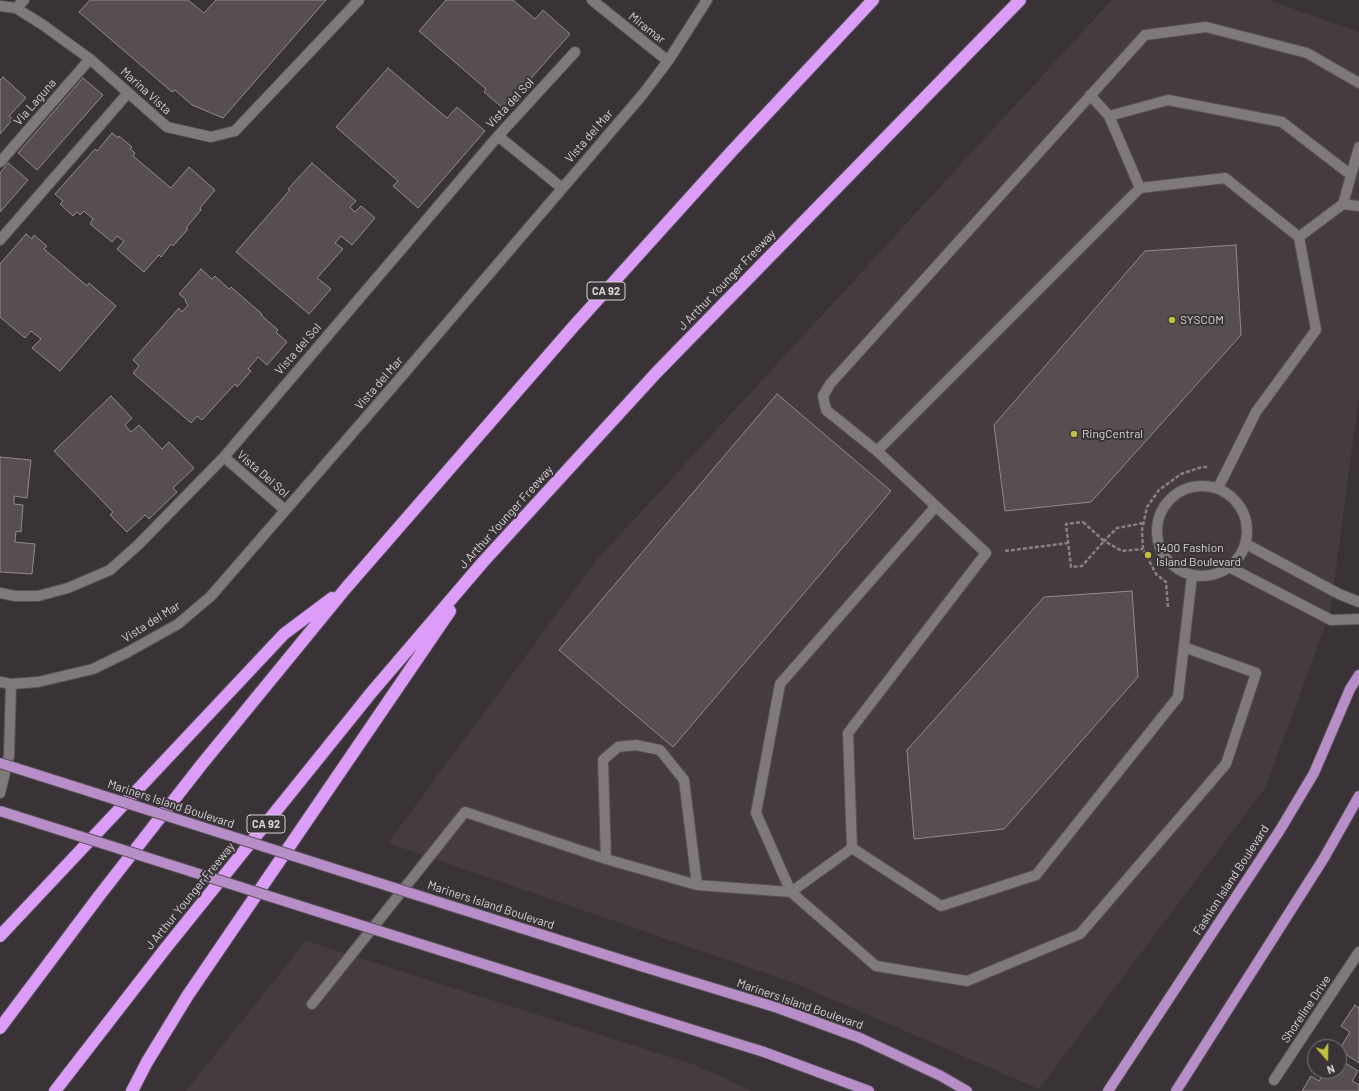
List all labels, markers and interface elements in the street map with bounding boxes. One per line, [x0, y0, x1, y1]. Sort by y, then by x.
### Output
street label: Miramar [626, 9, 668, 47]
street label: Marina Vista [118, 64, 174, 118]
street label: Vista del Sol [483, 75, 537, 131]
street label: Via Laguna [11, 76, 59, 128]
street label: Vista del Mar [562, 106, 616, 166]
street label: J Arthur Younger Freeway [675, 227, 779, 333]
road number: CA 92 [587, 282, 625, 300]
place label: SYSCOM [1180, 313, 1224, 327]
marker: SYSCOM [1167, 315, 1177, 325]
street label: Vista del Sol [272, 320, 324, 378]
street label: Vista del Mar [352, 353, 406, 413]
place label: RingCentral [1082, 427, 1143, 441]
marker: RingCentral [1069, 429, 1079, 439]
street label: Vista Del Sol [234, 448, 292, 500]
street label: J Arthur Younger Freeway [456, 462, 556, 572]
place label: 1400 Fashion Island Boulevard [1156, 541, 1241, 569]
marker: 1400 Fashion Island Boulevard [1143, 550, 1153, 560]
street label: Vista del Mar [119, 598, 183, 646]
street label: Mariners Island Boulevard [106, 777, 236, 831]
road number: CA 92 [247, 815, 285, 833]
street label: Fashion Island Boulevard [1190, 822, 1272, 938]
street label: J Arthur Younger Freeway [142, 839, 238, 953]
street label: Mariners Island Boulevard [426, 878, 556, 932]
street label: Shoreline Drive [1278, 972, 1334, 1046]
street label: Mariners Island Boulevard [735, 976, 865, 1032]
north arrow [1307, 1039, 1347, 1079]
text: N [1325, 1062, 1337, 1077]

